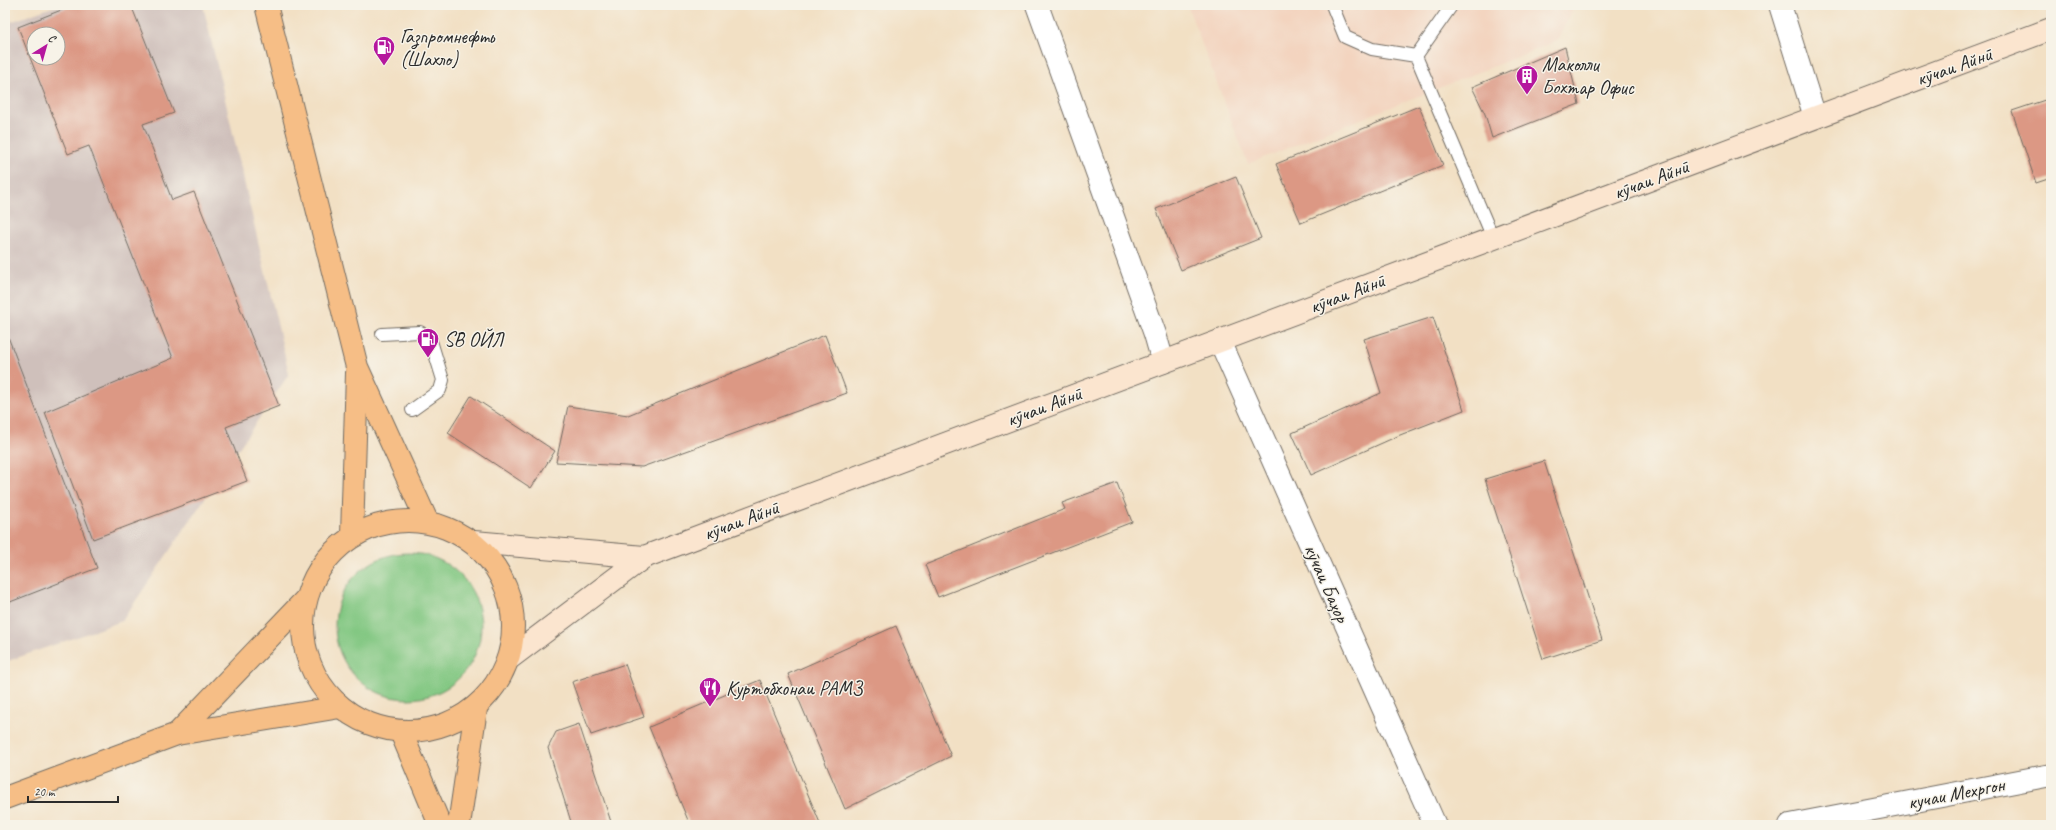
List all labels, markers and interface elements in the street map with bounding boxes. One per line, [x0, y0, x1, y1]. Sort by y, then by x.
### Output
place label: Газпромнефть (Шахло) [400, 24, 496, 72]
north arrow [26, 26, 66, 66]
text: С [46, 31, 60, 46]
fuel station icon: Газпромнефть (Шахло) [371, 34, 397, 67]
street label: кӯчаи Айнӣ [1913, 41, 1997, 92]
place label: Маколли Бохтар Офис [1542, 52, 1635, 100]
building icon: Маколли Бохтар Офис [1514, 63, 1540, 96]
street label: кӯчаи Айнӣ [1610, 153, 1694, 205]
street label: кӯчаи Айнӣ [1306, 267, 1390, 319]
fuel station icon: SB ОЙЛ [415, 326, 441, 359]
place label: SB ОЙЛ [444, 327, 505, 352]
street label: кӯчаи Айнӣ [1003, 380, 1087, 432]
street label: кӯчаи Айнӣ [700, 494, 784, 546]
street label: кӯчаи Баҳор [1298, 540, 1355, 628]
restaurant icon: Куртобхонаи РАМЗ [697, 675, 723, 708]
place label: Куртобхонаи РАМЗ [726, 676, 864, 701]
street label: кучаи Мехргон [1906, 772, 2008, 815]
scale bar [28, 778, 118, 804]
text: 20 m [34, 784, 56, 800]

